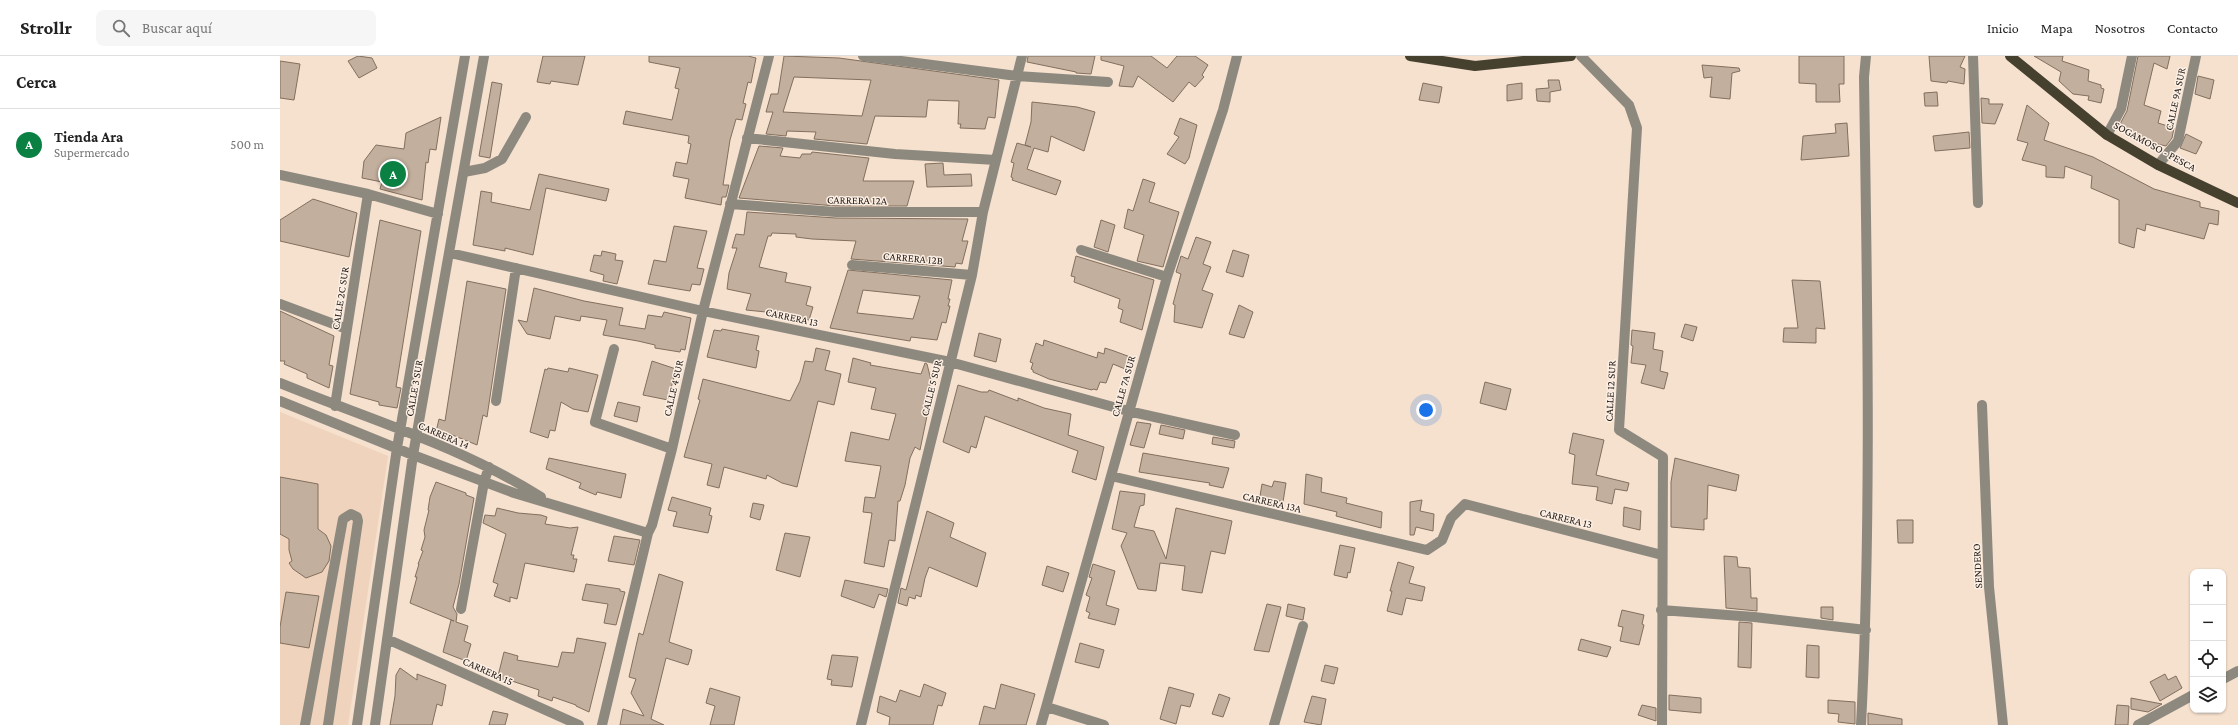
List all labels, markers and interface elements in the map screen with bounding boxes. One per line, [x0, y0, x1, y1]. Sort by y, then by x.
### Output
search box [96, 10, 376, 46]
text: Strollr [20, 17, 72, 38]
icon: search [110, 17, 132, 39]
text: Buscar aquí [142, 20, 212, 36]
text: Inicio [1987, 20, 2019, 36]
text: Mapa [2041, 20, 2073, 36]
text: Nosotros [2095, 20, 2145, 36]
text: Contacto [2167, 20, 2218, 36]
street label: CALLE 9A SUR [2162, 66, 2188, 131]
text: Cerca [16, 73, 56, 92]
street label: SOGAMOSO - PESCA [2112, 118, 2199, 174]
text: Tienda Ara [54, 129, 123, 145]
text: A [25, 137, 33, 152]
text: 500 m [230, 137, 264, 152]
text: Supermercado [54, 145, 129, 160]
pin: A [380, 159, 406, 189]
street label: CARRERA 12A [827, 193, 888, 207]
street label: CARRERA 12B [883, 249, 943, 267]
street label: CALLE 2C SUR [329, 265, 351, 330]
street label: CARRERA 13 [764, 306, 820, 328]
street label: CALLE 7A SUR [1109, 353, 1138, 418]
street label: CALLE 3 SUR [403, 358, 425, 417]
street label: CALLE 4 SUR [661, 358, 686, 417]
street label: CALLE 5 SUR [918, 358, 944, 417]
street label: CALLE 12 SUR [1602, 359, 1618, 422]
your location [1416, 400, 1436, 420]
street label: CARRERA 14 [417, 419, 472, 451]
street label: CARRERA 13A [1241, 489, 1303, 515]
street label: CARRERA 13 [1538, 506, 1594, 530]
street label: SENDERO [1970, 543, 1984, 589]
map controls [2190, 569, 2226, 713]
button: + [2190, 569, 2226, 605]
button: − [2190, 605, 2226, 641]
button: locate [2190, 641, 2226, 677]
street label: CARRERA 15 [461, 655, 515, 687]
button: layers [2190, 677, 2226, 713]

